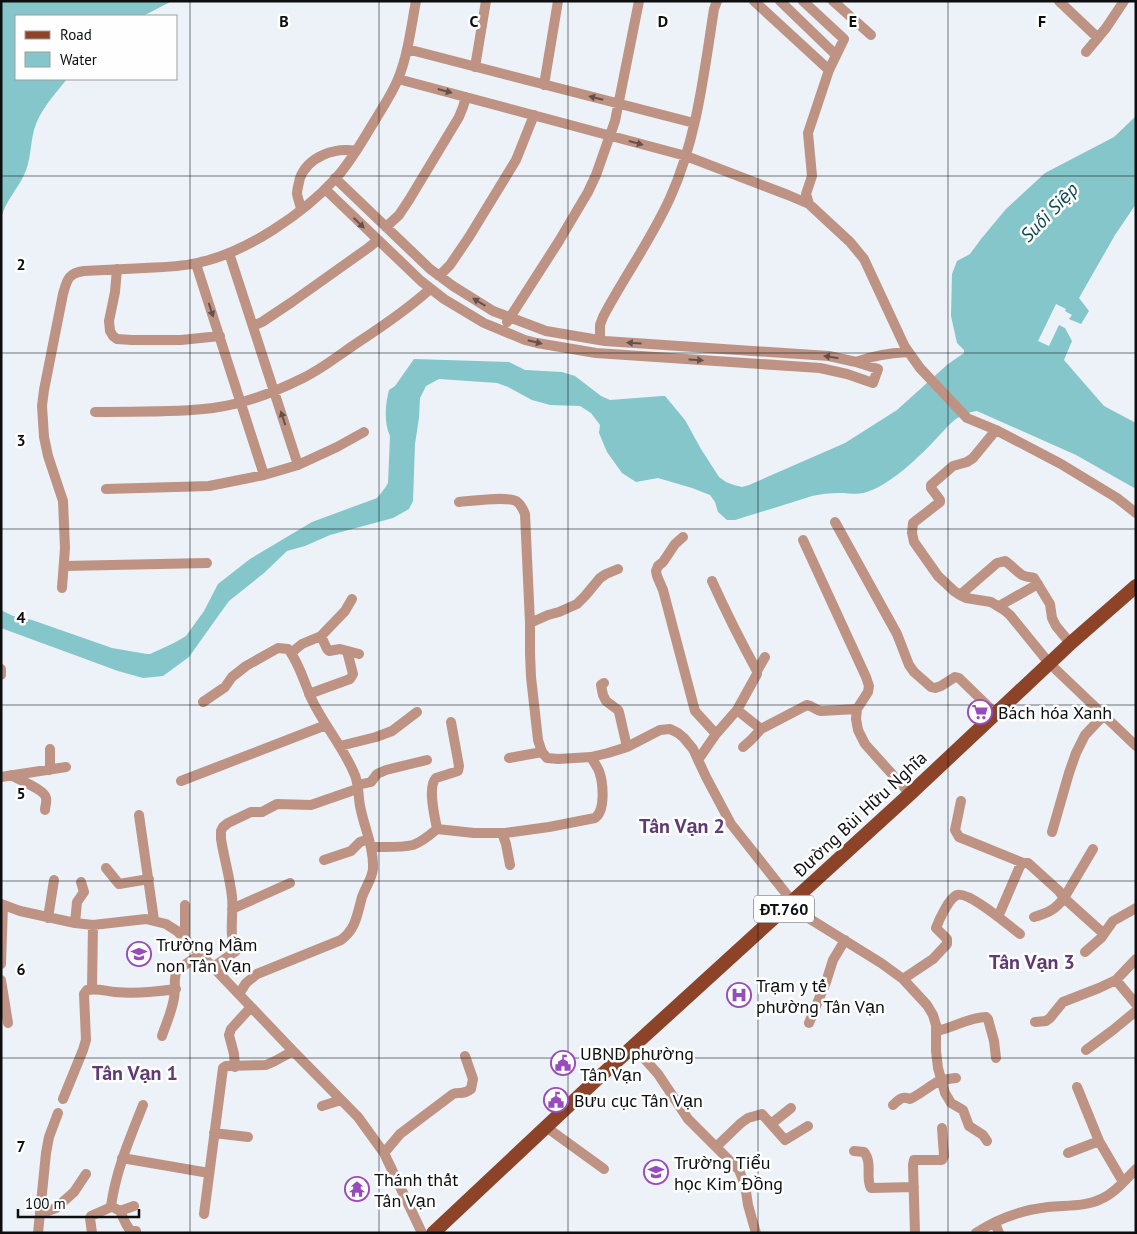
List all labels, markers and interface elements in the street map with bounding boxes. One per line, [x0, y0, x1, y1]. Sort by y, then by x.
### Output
text: B [279, 11, 289, 31]
text: C [470, 11, 479, 31]
text: D [658, 11, 668, 31]
text: E [849, 11, 857, 31]
text: F [1038, 11, 1046, 31]
legend [15, 15, 178, 80]
text: Road [60, 25, 92, 44]
text: Water [60, 50, 97, 69]
one-way arrow [438, 88, 453, 96]
one-way arrow [589, 94, 604, 102]
one-way arrow [629, 139, 644, 147]
water label: Suối Siệp [1015, 177, 1083, 247]
one-way arrow [353, 217, 365, 229]
text: 2 [16, 254, 26, 274]
one-way arrow [473, 298, 486, 307]
one-way arrow [208, 303, 216, 318]
one-way arrow [527, 338, 542, 346]
one-way arrow [626, 339, 642, 347]
one-way arrow [823, 353, 839, 361]
one-way arrow [688, 357, 704, 365]
one-way arrow [278, 411, 286, 426]
text: 3 [16, 430, 26, 450]
text: 4 [16, 607, 26, 627]
supermarket icon: Bách hóa Xanh [967, 699, 993, 725]
place label: Bách hóa Xanh [998, 701, 1112, 724]
street label: Đường Bùi Hữu Nghĩa [788, 746, 931, 882]
text: 5 [16, 783, 26, 803]
district label: Tân Vạn 2 [639, 813, 725, 839]
road number: ĐT.760 [754, 896, 814, 922]
place label: Trường Mầm non Tân Vạn [156, 933, 257, 977]
school or university icon: Trường Mầm non Tân Vạn [126, 941, 152, 967]
district label: Tân Vạn 3 [989, 949, 1075, 975]
text: 6 [16, 959, 26, 979]
place label: Trạm y tế phường Tân Vạn [756, 974, 885, 1018]
hospital icon: Trạm y tế phường Tân Vạn [726, 982, 752, 1008]
place label: UBND phường Tân Vạn [580, 1042, 694, 1086]
public building icon: UBND phường Tân Vạn [550, 1050, 576, 1076]
district label: Tân Vạn 1 [92, 1060, 178, 1086]
public building icon: Bưu cục Tân Vạn [543, 1087, 569, 1113]
place label: Bưu cục Tân Vạn [574, 1089, 703, 1112]
text: 7 [16, 1136, 26, 1156]
place label: Trường Tiểu học Kim Đồng [674, 1151, 783, 1195]
school or university icon: Trường Tiểu học Kim Đồng [643, 1159, 669, 1185]
place label: Thánh thất Tân Vạn [374, 1168, 458, 1212]
temple icon: Thánh thất Tân Vạn [344, 1176, 370, 1202]
scale bar [18, 1186, 139, 1218]
text: 100 m [25, 1194, 66, 1213]

